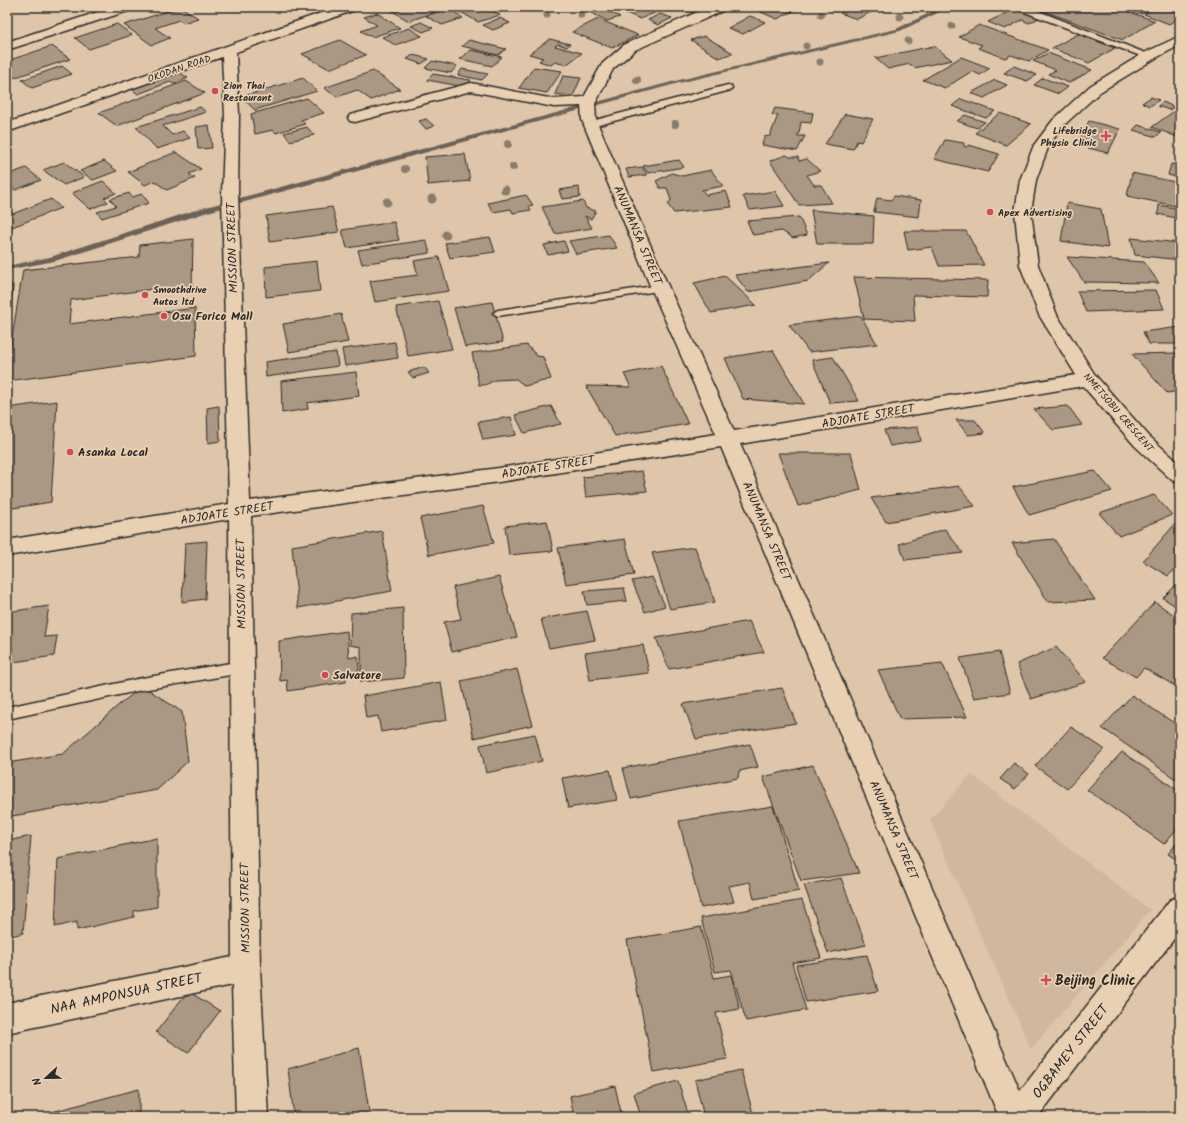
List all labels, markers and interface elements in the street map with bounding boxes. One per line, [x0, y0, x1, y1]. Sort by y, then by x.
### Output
street label: OKODAN ROAD [146, 50, 214, 87]
place label: Zion Thai Restaurant [223, 78, 272, 106]
marker: Zion Thai Restaurant [210, 86, 220, 96]
place label: Lifebridge Physio Clinic [1041, 123, 1097, 151]
marker: Lifebridge Physio Clinic [1100, 130, 1112, 142]
street label: ANUMANSA STREET [608, 183, 668, 289]
street label: MISSION STREET [221, 201, 244, 293]
place label: Apex Advertising [998, 205, 1072, 221]
marker: Apex Advertising [985, 207, 995, 217]
place label: Smoothdrive Autos ltd [153, 282, 207, 310]
marker: Smoothdrive Autos ltd [140, 290, 150, 300]
place label: Osu Forico Mall [172, 307, 253, 326]
marker: Osu Forico Mall [159, 311, 169, 321]
street label: NMETSOBU CRESCENT [1079, 369, 1158, 457]
street label: ADJOATE STREET [820, 399, 917, 434]
place label: Asanka Local [78, 443, 149, 462]
marker: Asanka Local [65, 447, 75, 457]
street label: ADJOATE STREET [500, 451, 597, 484]
street label: ANUMANSA STREET [737, 479, 797, 585]
street label: ADJOATE STREET [179, 497, 276, 530]
street label: MISSION STREET [231, 537, 252, 629]
place label: Salvatore [333, 666, 381, 685]
marker: Salvatore [320, 670, 330, 680]
street label: ANUMANSA STREET [864, 778, 924, 884]
street label: MISSION STREET [235, 861, 256, 953]
street label: NAA AMPONSUA STREET [48, 967, 205, 1021]
place label: Beijing Clinic [1055, 970, 1136, 992]
marker: Beijing Clinic [1040, 974, 1052, 986]
street label: OGBAMEY STREET [1027, 999, 1116, 1103]
north arrow [26, 1058, 66, 1098]
text: N [28, 1075, 47, 1088]

